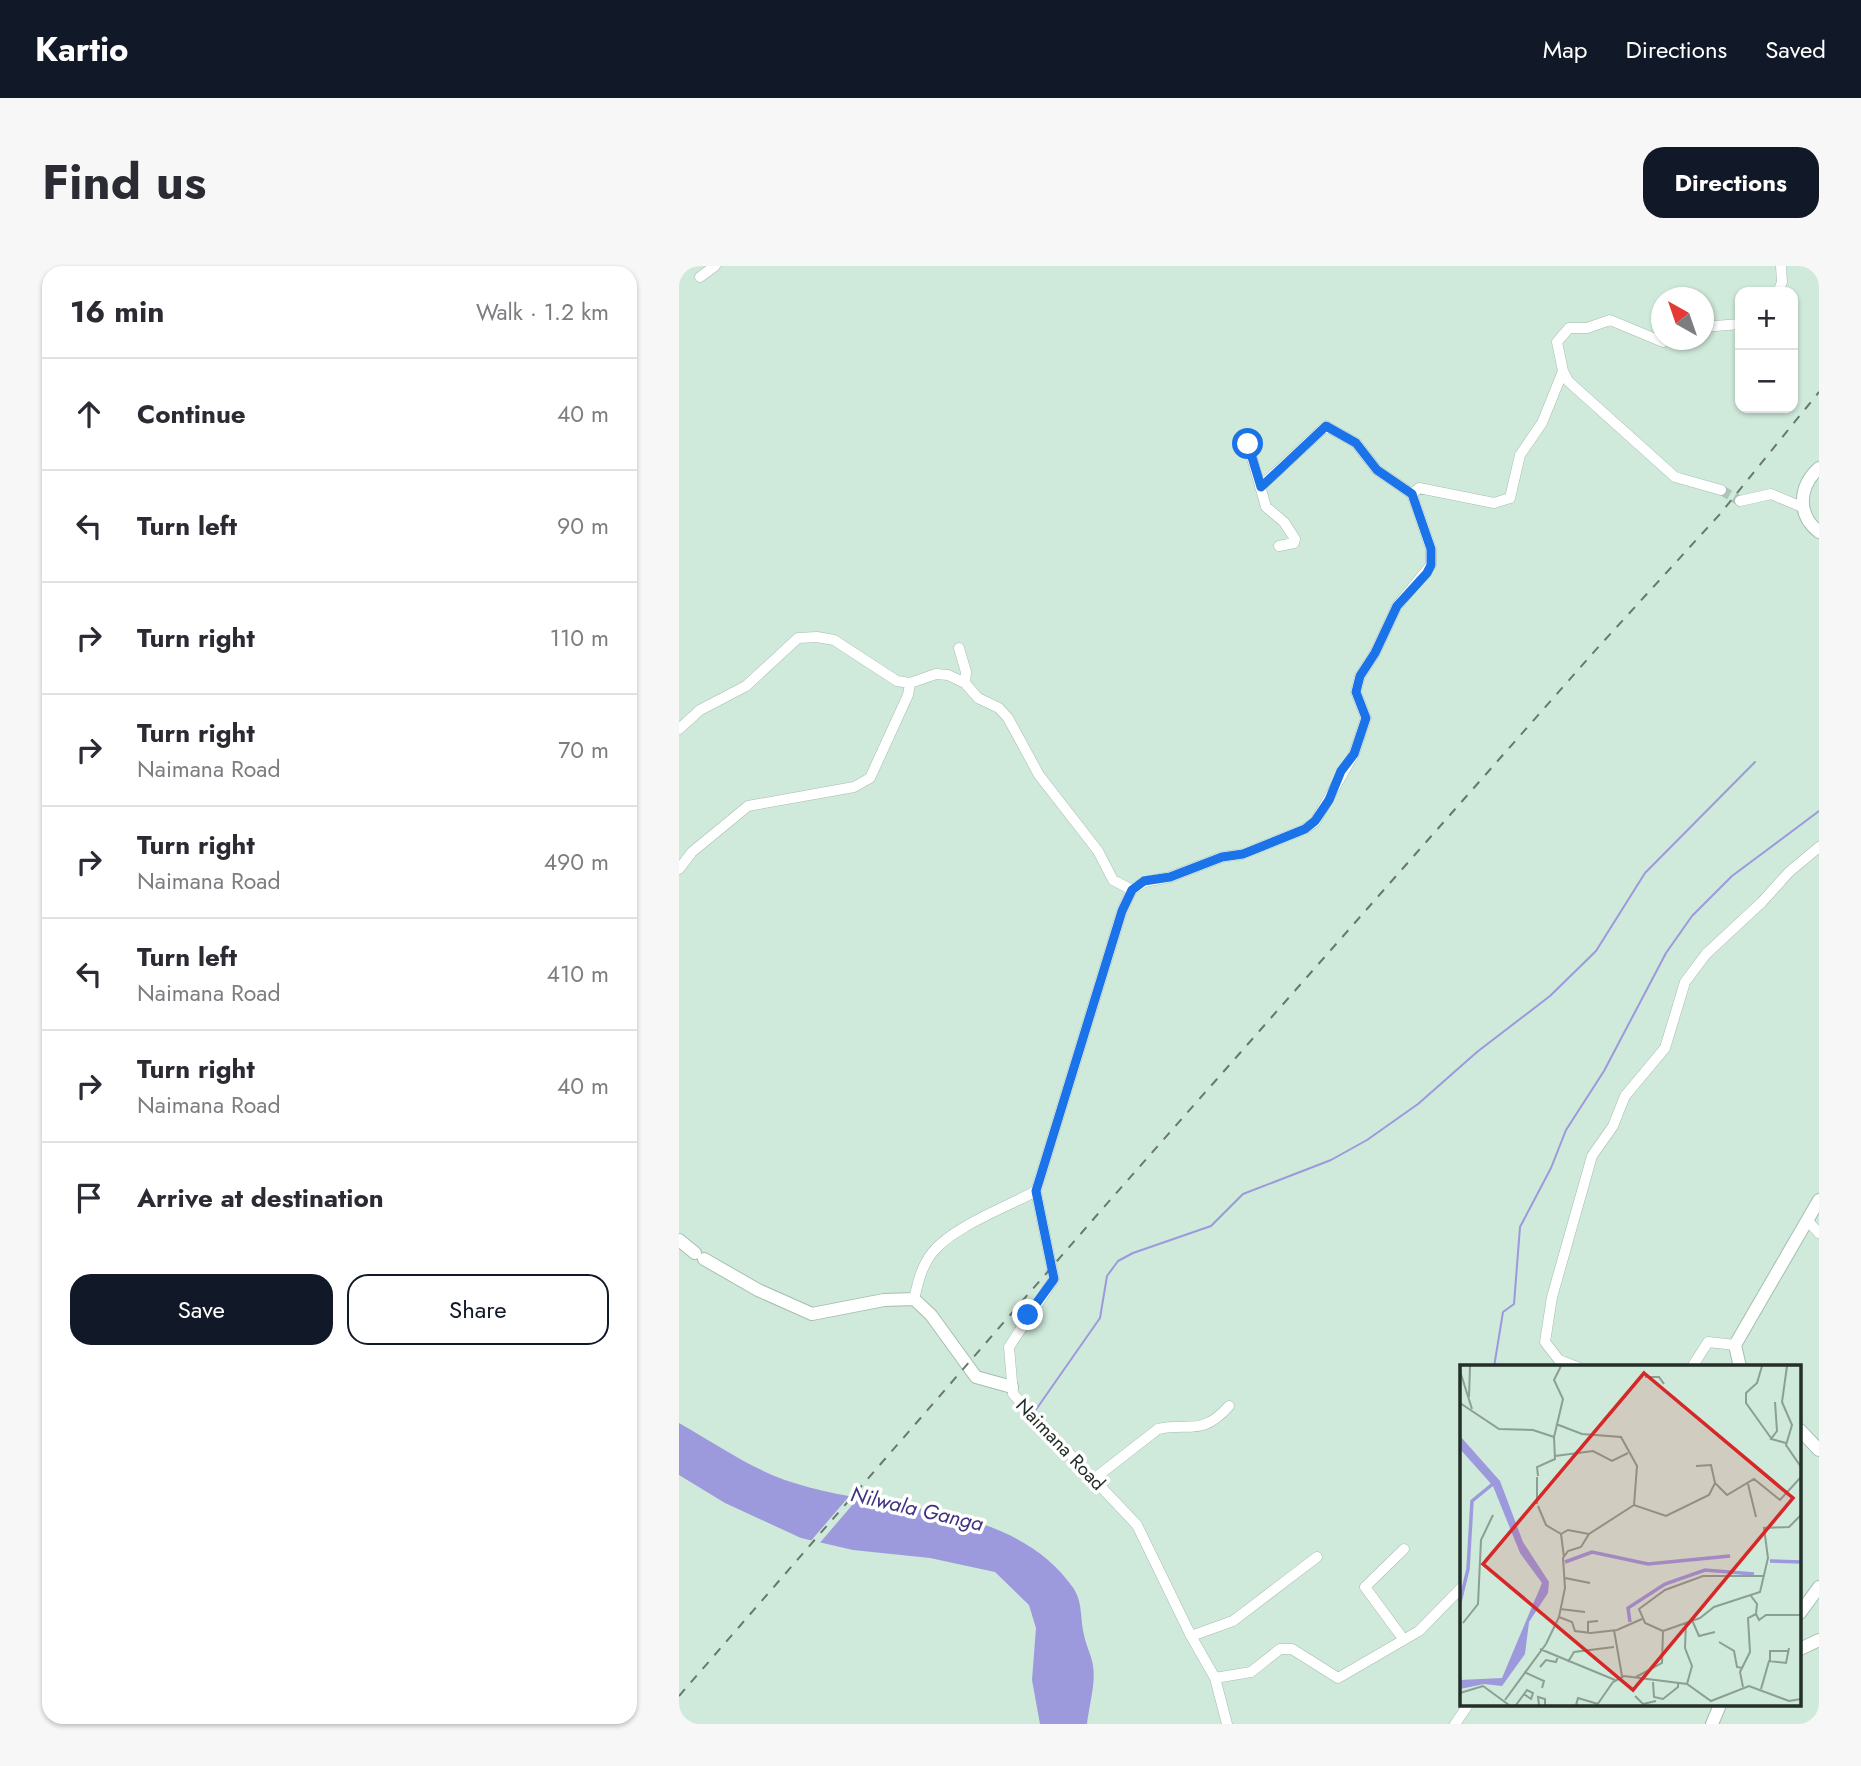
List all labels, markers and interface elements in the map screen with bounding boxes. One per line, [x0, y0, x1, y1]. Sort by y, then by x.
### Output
text: Kartio [35, 26, 129, 73]
text: Map [1543, 32, 1588, 67]
text: Directions [1626, 32, 1727, 67]
text: Saved [1765, 32, 1826, 67]
text: Find us [42, 147, 206, 217]
button: Directions [1643, 147, 1819, 218]
north arrow [1651, 287, 1714, 350]
map controls [1735, 287, 1798, 413]
button: + [1735, 287, 1798, 350]
text: 16 min [70, 290, 164, 333]
text: Walk · 1.2 km [476, 295, 609, 329]
button: − [1735, 350, 1798, 413]
icon: ahead [70, 395, 108, 433]
text: Continue [137, 395, 246, 433]
text: 40 m [557, 397, 609, 431]
route start [1232, 428, 1263, 459]
icon: left [70, 507, 108, 545]
text: Turn left [137, 507, 237, 545]
text: 90 m [557, 509, 609, 543]
icon: right [70, 619, 108, 657]
text: Turn right [137, 619, 255, 657]
text: 110 m [550, 621, 609, 655]
text: Turn right [137, 714, 255, 752]
icon: right [70, 731, 108, 769]
text: 70 m [558, 733, 609, 767]
text: Naimana Road [137, 752, 281, 786]
text: Turn right [137, 826, 255, 864]
icon: right [70, 843, 108, 881]
text: 490 m [544, 845, 609, 879]
text: Naimana Road [137, 864, 281, 898]
text: Turn left [137, 938, 237, 976]
icon: left [70, 955, 108, 993]
text: 410 m [547, 957, 609, 991]
text: Naimana Road [137, 976, 281, 1010]
text: Turn right [137, 1050, 255, 1088]
icon: right [70, 1067, 108, 1105]
text: 40 m [557, 1069, 609, 1103]
text: Naimana Road [137, 1088, 281, 1122]
icon: arrive [70, 1179, 108, 1217]
text: Arrive at destination [137, 1179, 384, 1217]
button: Save [70, 1274, 333, 1345]
button: Share [347, 1274, 609, 1345]
route end [1012, 1299, 1043, 1330]
inset map [1460, 1365, 1801, 1706]
street label: Naimana Road [1010, 1392, 1112, 1496]
water label: Nilwala Ganga [848, 1479, 987, 1539]

